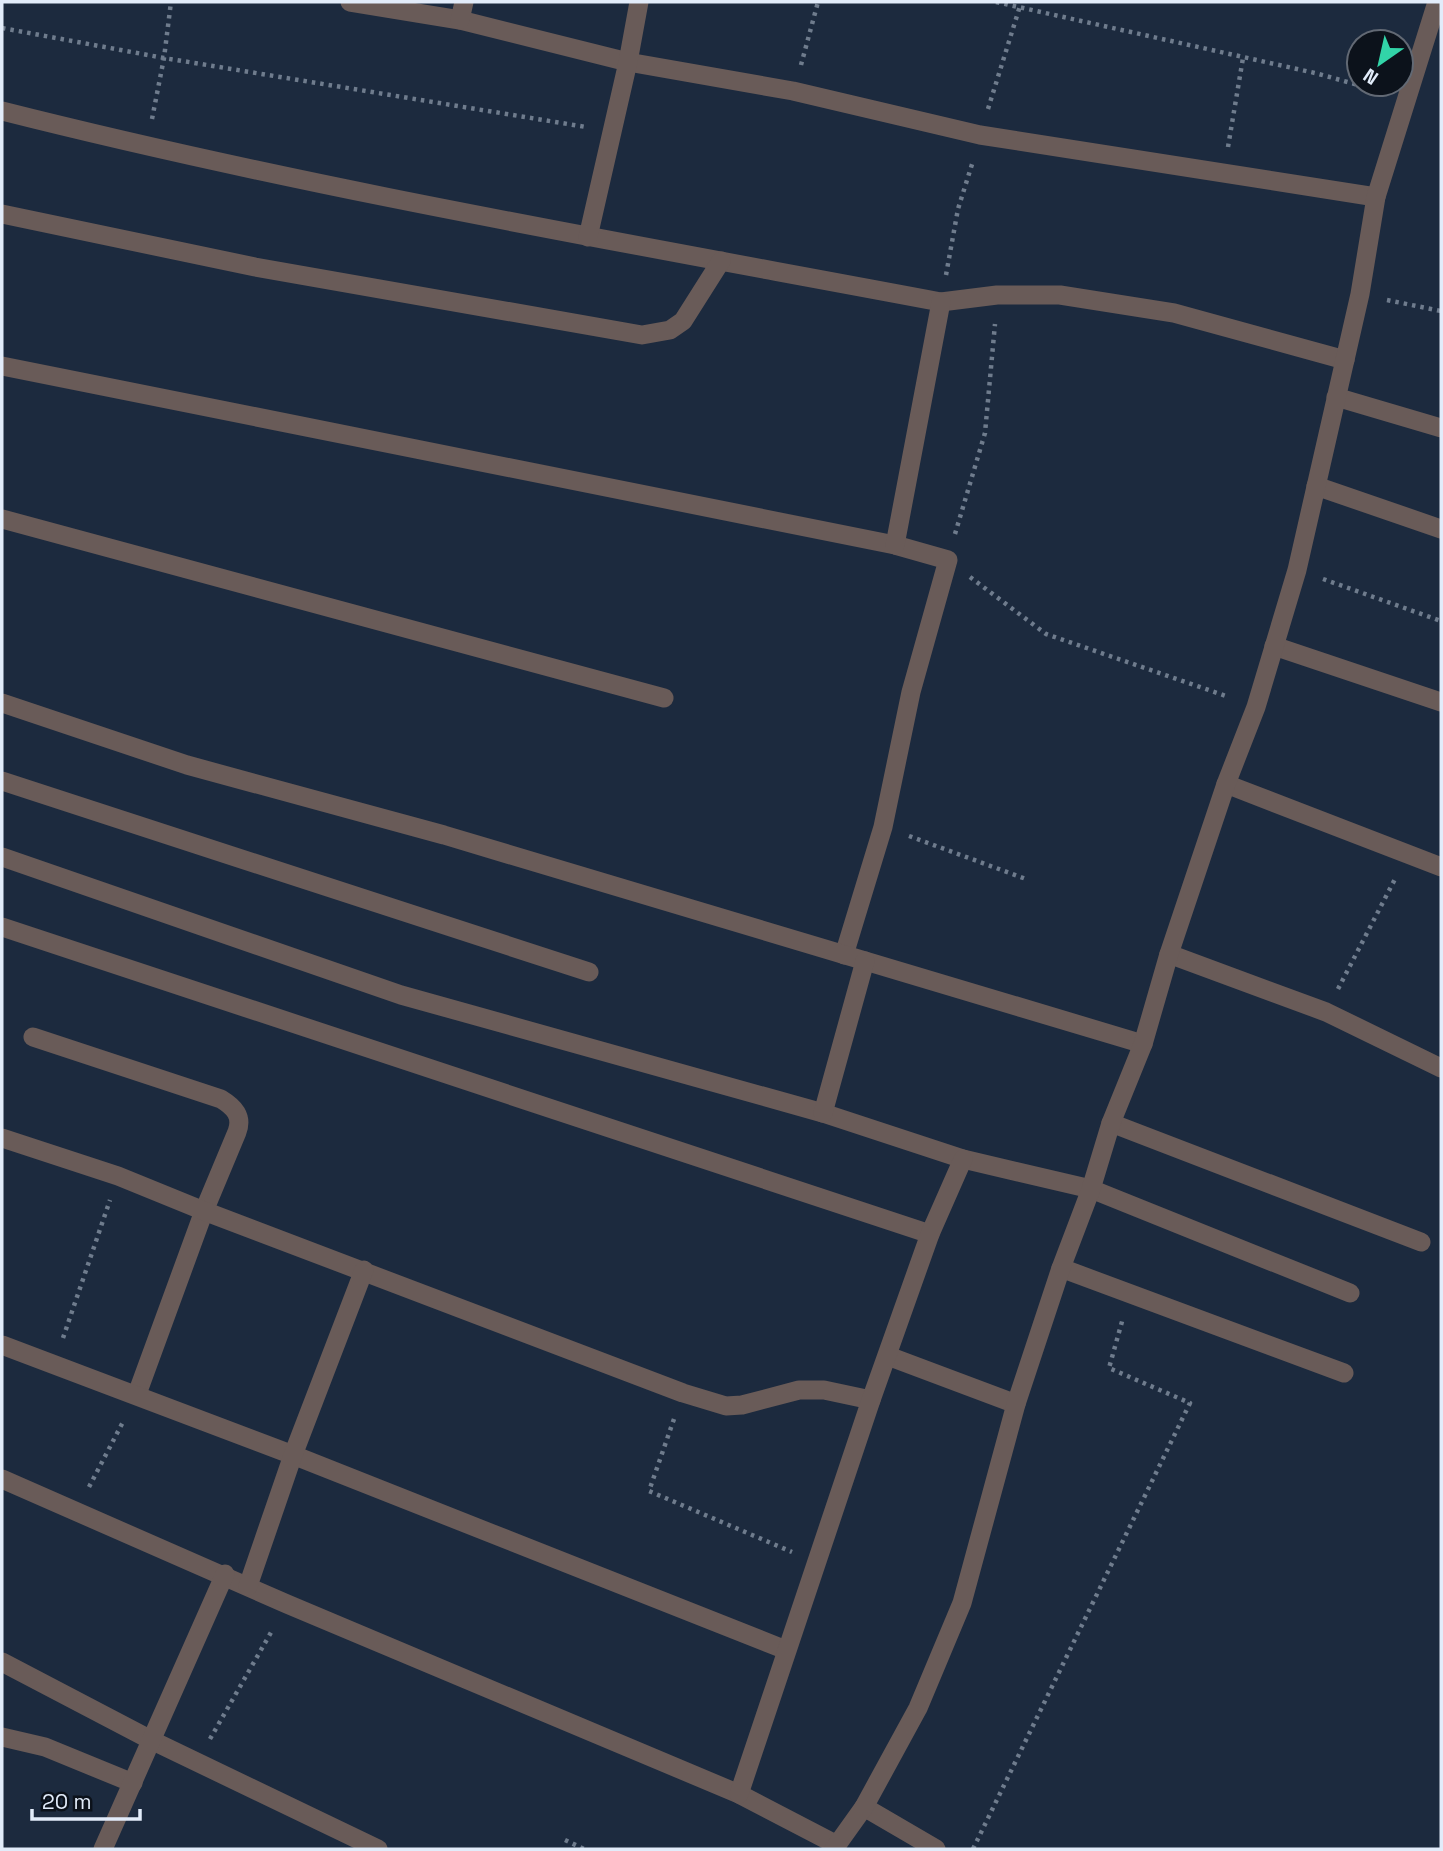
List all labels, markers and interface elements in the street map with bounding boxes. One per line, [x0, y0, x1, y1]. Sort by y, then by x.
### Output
north arrow [1345, 28, 1415, 98]
text: N [1359, 63, 1383, 91]
scale bar [32, 1778, 140, 1822]
text: 20 m [42, 1788, 92, 1815]

